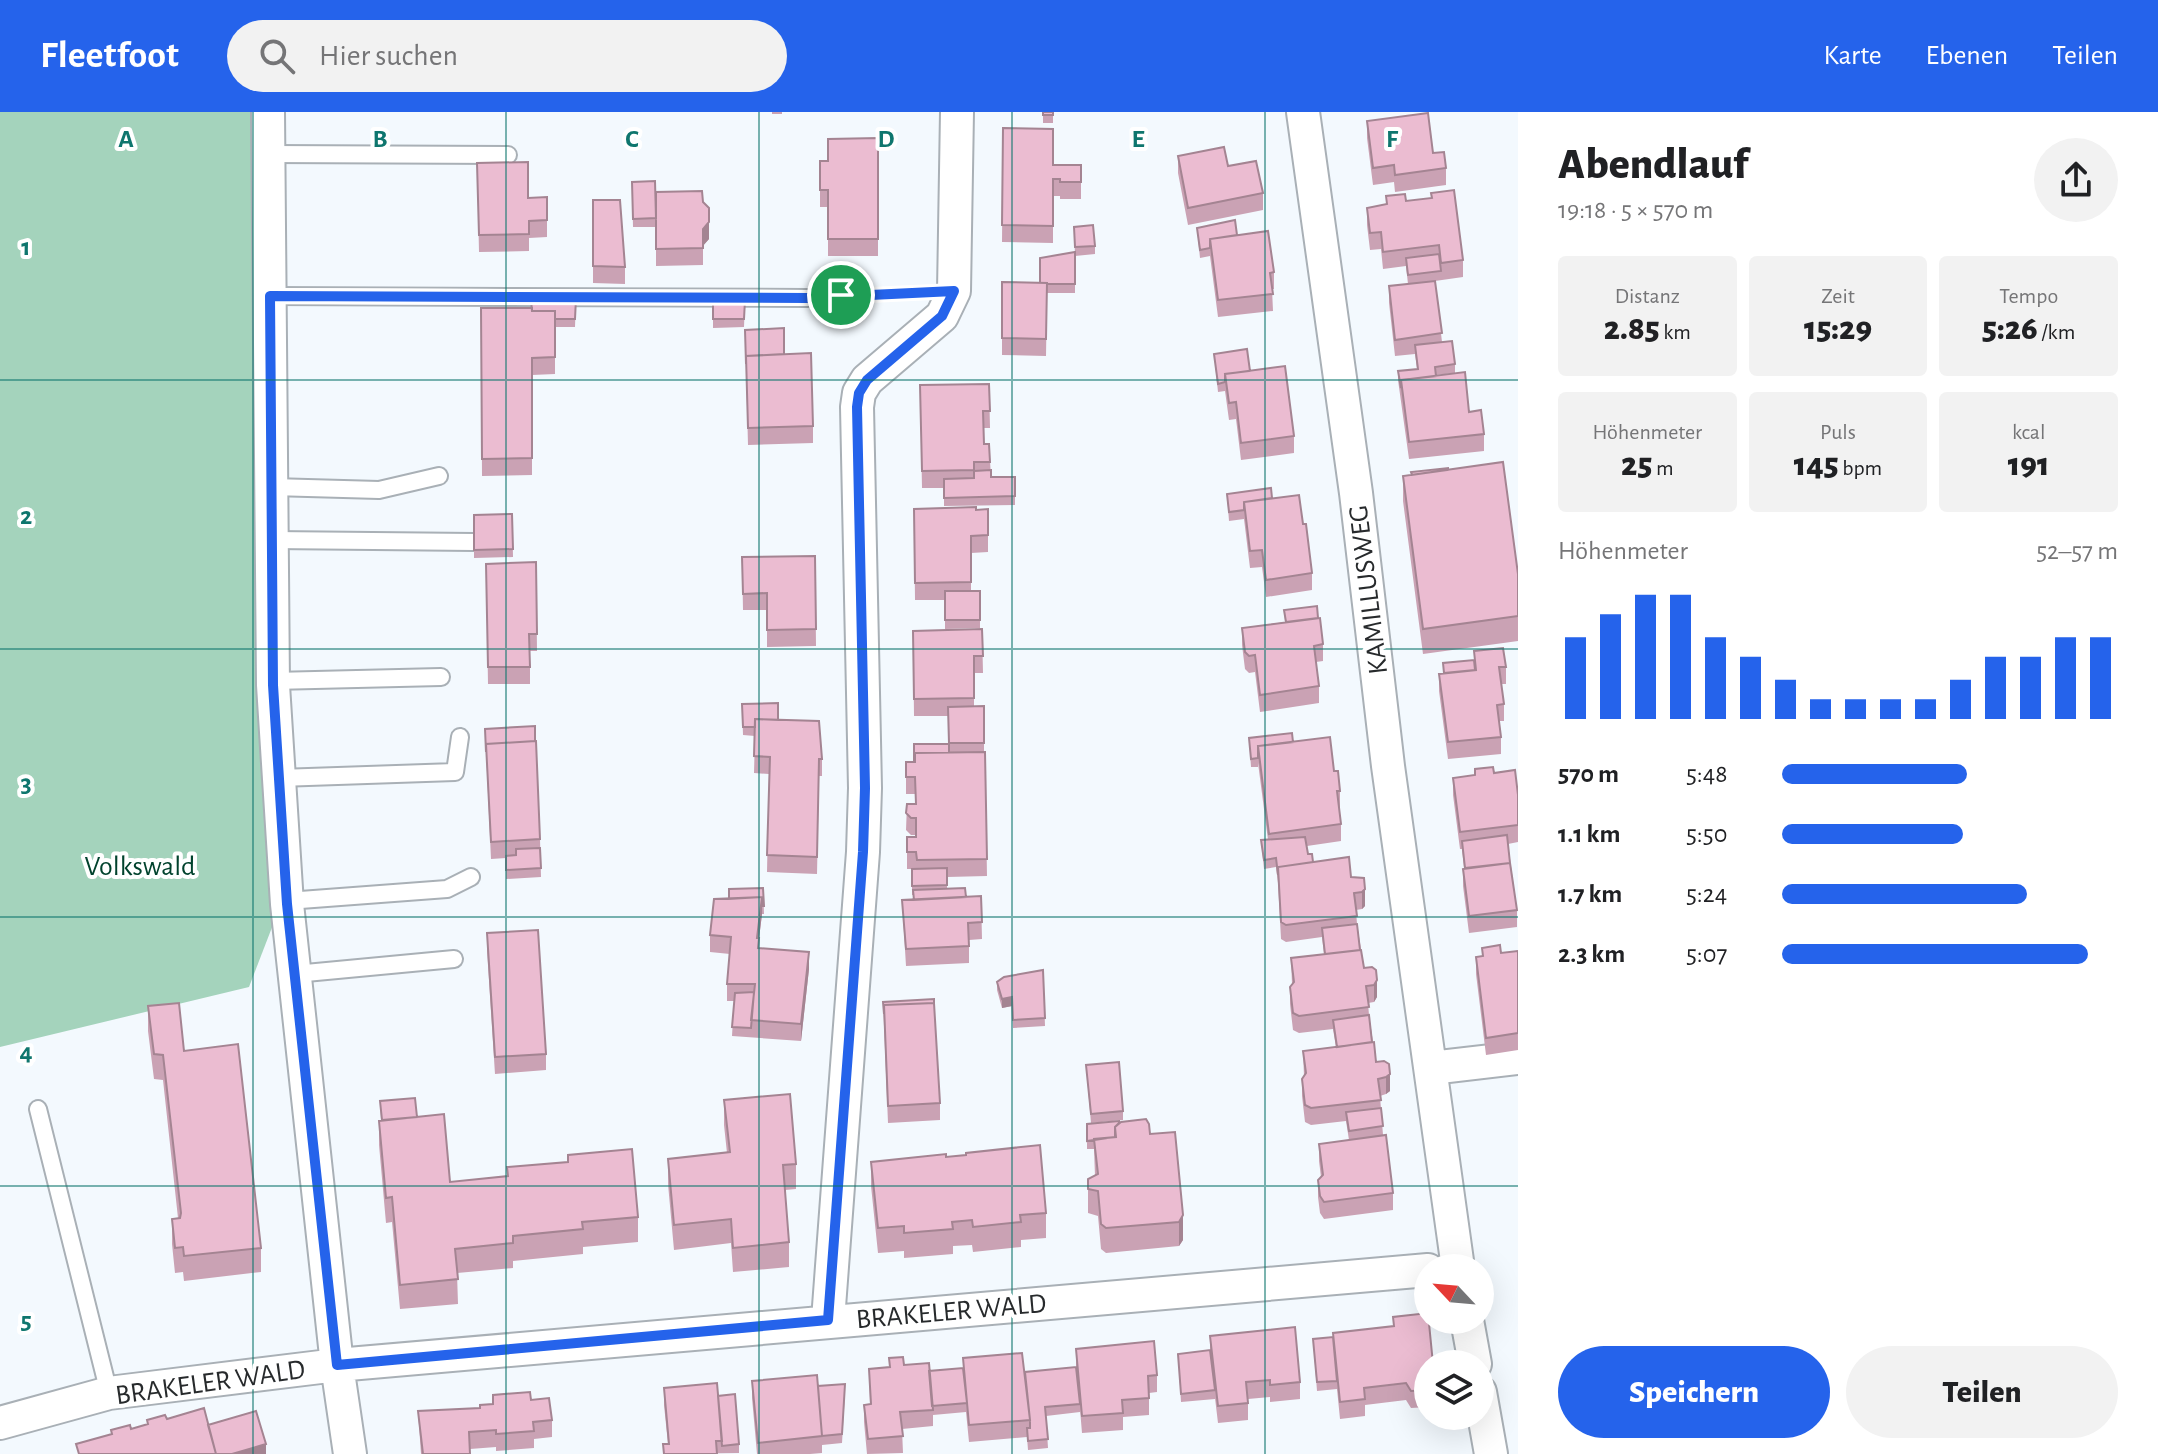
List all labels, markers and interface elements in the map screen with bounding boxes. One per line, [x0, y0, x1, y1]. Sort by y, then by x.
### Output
search box [227, 20, 787, 92]
icon: search [255, 34, 299, 78]
text: Fleetfoot [40, 37, 179, 75]
text: Hier suchen [319, 41, 458, 71]
text: Karte [1823, 42, 1882, 70]
text: Ebenen [1926, 42, 2008, 70]
text: Teilen [2052, 42, 2118, 70]
text: A [118, 126, 134, 152]
text: B [372, 126, 388, 152]
text: C [625, 126, 639, 152]
text: D [877, 126, 895, 152]
text: E [1131, 126, 1145, 152]
text: F [1386, 126, 1399, 152]
button: share [2034, 138, 2118, 222]
text: Abendlauf [1558, 143, 1748, 187]
text: 19:18 · 5 × 570 m [1558, 197, 1713, 223]
text: 1 [21, 234, 31, 260]
pin [807, 261, 875, 329]
icon: arrive [819, 273, 863, 317]
text: Distanz [1615, 285, 1680, 307]
text: Zeit [1821, 285, 1855, 307]
text: Tempo [1999, 285, 2058, 307]
text: 2.85 [1604, 312, 1660, 346]
text: 15:29 [1804, 312, 1872, 346]
text: 5:26 [1982, 312, 2038, 346]
text: km [1660, 321, 1691, 343]
text: /km [2038, 321, 2075, 343]
text: Höhenmeter [1592, 421, 1702, 443]
text: Puls [1820, 421, 1856, 443]
text: kcal [2012, 421, 2045, 443]
text: 25 [1621, 448, 1652, 482]
text: 145 [1794, 448, 1839, 482]
text: 191 [2008, 448, 2049, 482]
text: m [1652, 457, 1674, 479]
text: bpm [1839, 457, 1882, 479]
text: 2 [20, 503, 32, 529]
street label: KAMILLUSWEG [1345, 504, 1393, 676]
text: Höhenmeter [1558, 538, 1688, 564]
text: 52–57 m [2036, 538, 2118, 564]
text: 570 m [1558, 761, 1619, 787]
text: 5:48 [1686, 761, 1728, 787]
text: 3 [20, 771, 32, 797]
text: 1.1 km [1558, 821, 1620, 847]
text: 5:50 [1686, 821, 1727, 847]
park label: Volkswald [84, 853, 196, 881]
text: 1.7 km [1558, 881, 1622, 907]
text: 5:24 [1686, 881, 1727, 907]
text: 2.3 km [1558, 941, 1625, 967]
text: 5:07 [1686, 941, 1727, 967]
text: 4 [19, 1039, 33, 1065]
north arrow [1414, 1254, 1494, 1334]
map controls [1414, 1254, 1494, 1430]
street label: BRAKELER WALD [855, 1290, 1048, 1334]
text: 5 [20, 1308, 32, 1334]
button: Speichern [1558, 1346, 1830, 1438]
button: Teilen [1846, 1346, 2118, 1438]
button: layers [1414, 1350, 1494, 1430]
street label: BRAKELER WALD [114, 1356, 307, 1410]

